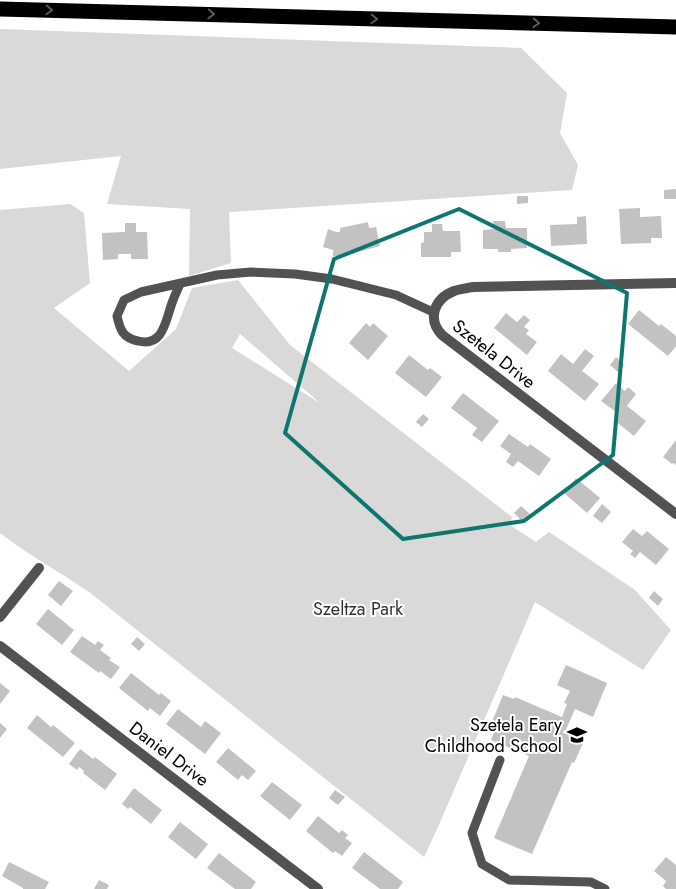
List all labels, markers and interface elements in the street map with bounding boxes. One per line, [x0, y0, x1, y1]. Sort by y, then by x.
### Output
one-way arrow [45, 5, 53, 15]
one-way arrow [207, 9, 215, 20]
one-way arrow [370, 14, 378, 24]
one-way arrow [532, 18, 540, 29]
street label: Szetela Drive [447, 313, 541, 395]
park label: Szeltza Park [313, 596, 403, 622]
place label: Szetela Eary Childhood School [425, 712, 562, 759]
street label: Daniel Drive [124, 715, 214, 793]
school or university icon: Szetela Eary Childhood School [566, 724, 588, 746]

